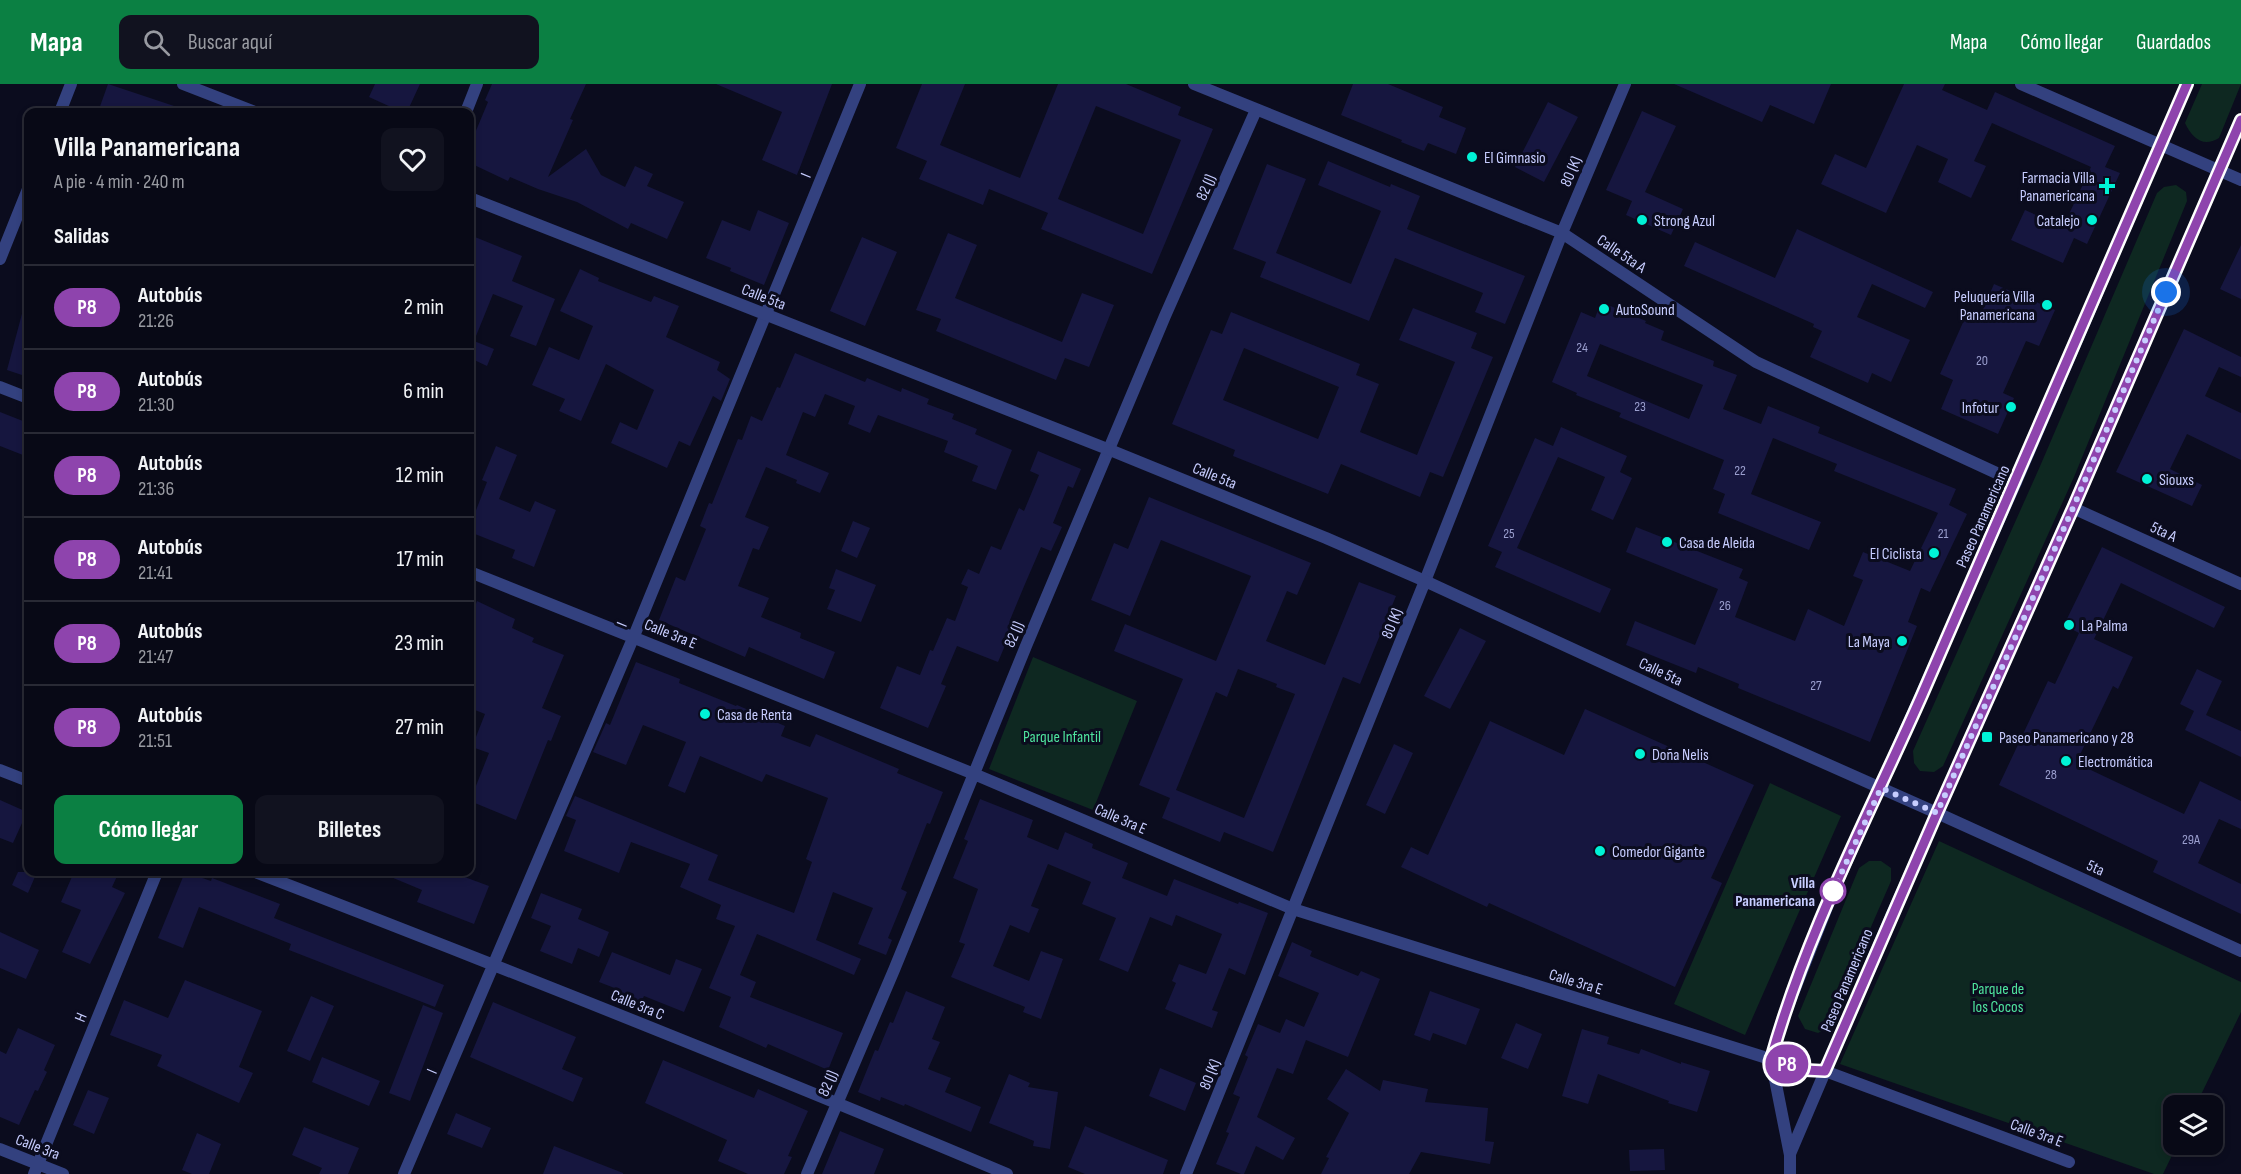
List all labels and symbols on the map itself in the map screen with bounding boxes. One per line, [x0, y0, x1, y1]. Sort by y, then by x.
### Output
place label: El Gimnasio [1484, 149, 1546, 168]
marker: El Gimnasio [1465, 150, 1479, 164]
street label: 80 (K) [1557, 154, 1586, 190]
place label: Farmacia Villa Panamericana [2020, 169, 2095, 206]
street label: I [797, 171, 816, 181]
street label: 82 (J) [1192, 172, 1220, 204]
marker: Farmacia Villa Panamericana [2100, 179, 2114, 193]
place label: Strong Azul [1654, 212, 1715, 231]
place label: Catalejo [2036, 212, 2080, 231]
marker: Strong Azul [1635, 213, 1649, 227]
marker: Catalejo [2085, 213, 2099, 227]
street label: Calle 5ta A [1593, 231, 1650, 278]
your location [2151, 277, 2181, 307]
street label: Calle 5ta [739, 280, 788, 315]
place label: Peluquería Villa Panamericana [1954, 288, 2035, 325]
marker: Peluquería Villa Panamericana [2040, 298, 2054, 312]
place label: AutoSound [1615, 301, 1675, 320]
marker: AutoSound [1597, 302, 1611, 316]
house number: 24 [1576, 339, 1588, 356]
house number: 20 [1976, 352, 1988, 369]
house number: 23 [1634, 398, 1646, 415]
place label: Infotur [1962, 399, 1999, 418]
marker: Infotur [2004, 400, 2018, 414]
street label: Calle 5ta [1190, 459, 1239, 494]
house number: 22 [1734, 462, 1746, 479]
street label: Paseo Panamericano [1952, 463, 2014, 571]
place label: Siouxs [2159, 471, 2194, 490]
marker: Siouxs [2140, 472, 2154, 486]
street label: 5ta A [2147, 518, 2180, 547]
house number: 25 [1503, 525, 1515, 542]
house number: 21 [1938, 525, 1948, 542]
place label: Casa de Aleida [1679, 534, 1755, 553]
marker: Casa de Aleida [1660, 535, 1674, 549]
place label: El Ciclista [1870, 545, 1922, 564]
marker: El Ciclista [1927, 546, 1941, 560]
house number: 26 [1719, 597, 1731, 614]
street label: 80 (K) [1378, 606, 1407, 642]
street label: Calle 3ra E [641, 615, 699, 653]
place label: La Palma [2081, 617, 2128, 636]
marker: La Palma [2062, 618, 2076, 632]
street label: 82 (J) [1000, 619, 1028, 651]
street label: I [613, 620, 632, 630]
place label: La Maya [1848, 633, 1890, 652]
marker: La Maya [1895, 634, 1909, 648]
street label: Calle 5ta [1636, 654, 1685, 691]
house number: 27 [1810, 677, 1822, 694]
place label: Casa de Renta [717, 706, 792, 725]
marker: Casa de Renta [698, 707, 712, 721]
park label: Parque Infantil [1023, 728, 1101, 747]
place label: Paseo Panamericano y 28 [1999, 729, 2134, 748]
marker: Paseo Panamericano y 28 [1980, 730, 1994, 744]
place label: Doña Nelis [1652, 746, 1709, 765]
marker: Doña Nelis [1633, 747, 1647, 761]
place label: Electromática [2078, 753, 2153, 772]
marker: Electromática [2059, 754, 2073, 768]
house number: 28 [2045, 766, 2057, 783]
street label: Calle 3ra E [1091, 800, 1149, 839]
house number: 29A [2182, 831, 2201, 848]
place label: Comedor Gigante [1612, 843, 1705, 862]
marker: Comedor Gigante [1593, 844, 1607, 858]
street label: 5ta [2084, 856, 2107, 881]
place label: Villa Panamericana [1735, 874, 1815, 911]
marker: Villa Panamericana [1820, 878, 1846, 904]
street label: Paseo Panamericano [1817, 926, 1878, 1035]
street label: Calle 3ra E [1547, 965, 1605, 1000]
park label: Parque de los Cocos [1972, 980, 2024, 1017]
street label: Calle 3ra C [608, 986, 667, 1025]
street label: H [71, 1010, 92, 1025]
line badge: P8 [1760, 1044, 1814, 1084]
street label: 80 (K) [1196, 1057, 1225, 1093]
street label: I [423, 1066, 442, 1077]
street label: 82 (J) [814, 1068, 842, 1100]
street label: Calle 3ra E [2007, 1115, 2066, 1152]
street label: Calle 3ra [13, 1130, 62, 1164]

